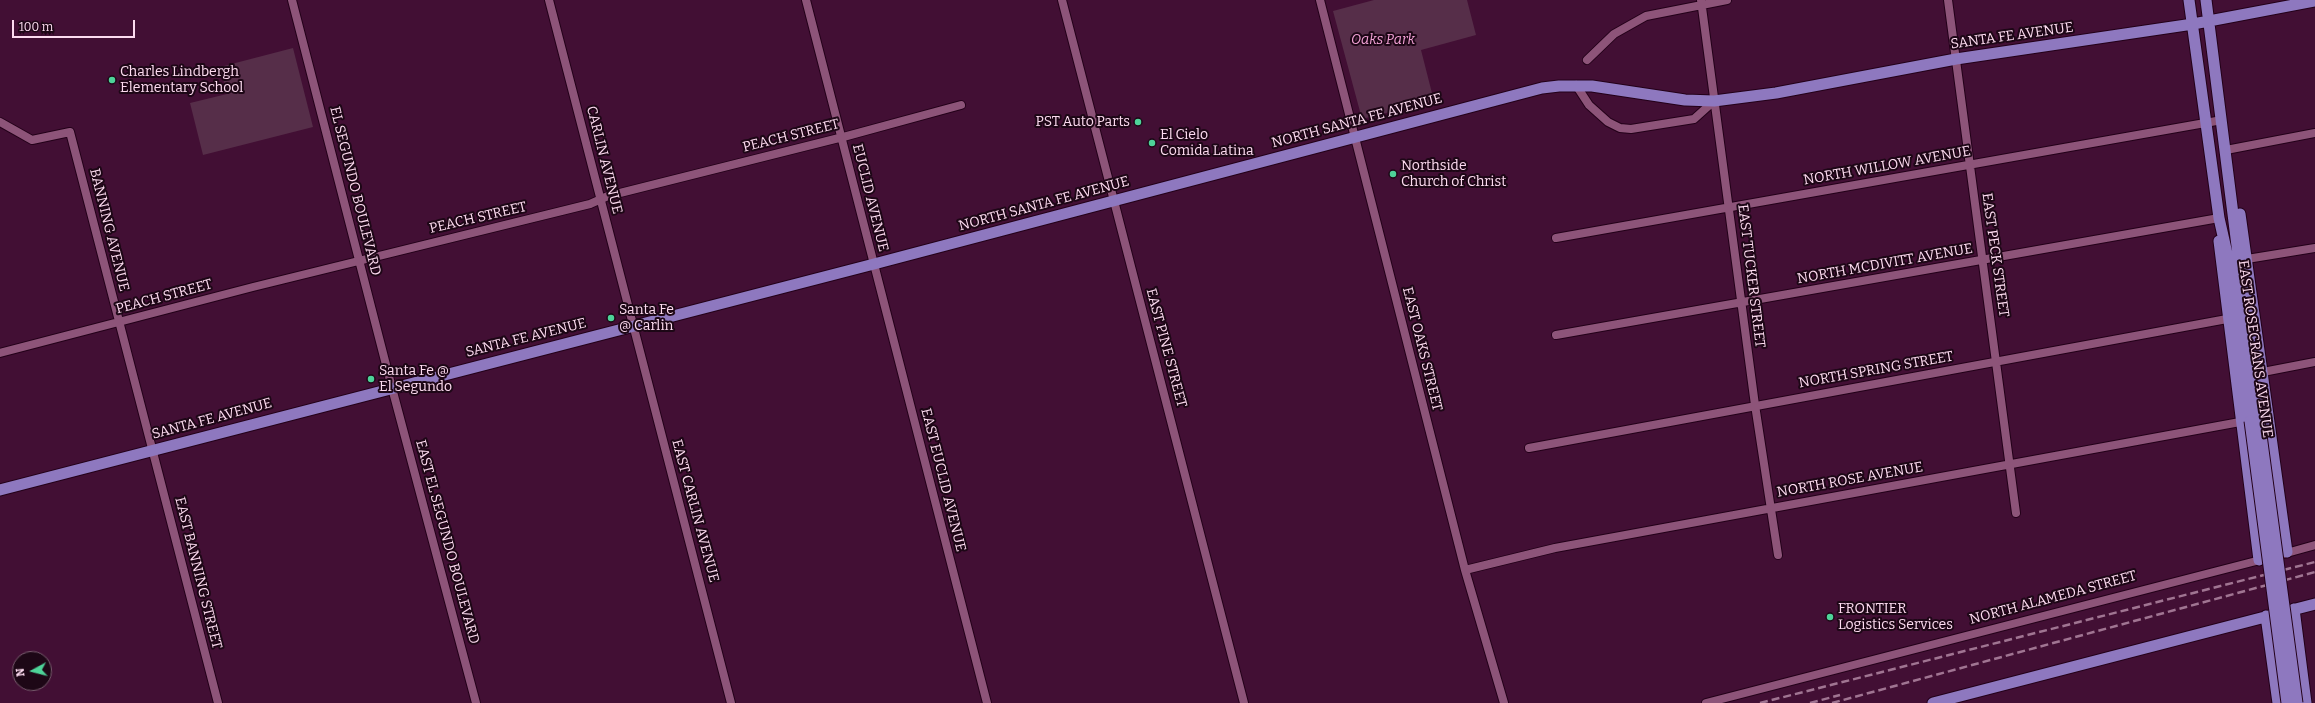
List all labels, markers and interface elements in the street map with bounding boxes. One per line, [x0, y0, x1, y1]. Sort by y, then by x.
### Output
scale bar [14, 12, 137, 38]
street label: SANTA FE AVENUE [1950, 19, 2074, 53]
text: 100 m [19, 20, 53, 34]
park label: Oaks Park [1351, 32, 1415, 48]
place label: Charles Lindbergh Elementary School [120, 64, 243, 96]
marker: Charles Lindbergh Elementary School [107, 75, 117, 85]
street label: NORTH SANTA FE AVENUE [1270, 90, 1444, 152]
street label: CARLIN AVENUE [582, 104, 626, 216]
street label: EL SEGUNDO BOULEVARD [326, 105, 384, 277]
place label: PST Auto Parts [1036, 114, 1130, 130]
street label: PEACH STREET [741, 116, 841, 156]
marker: PST Auto Parts [1133, 117, 1143, 127]
place label: El Cielo Comida Latina [1160, 127, 1254, 160]
marker: El Cielo Comida Latina [1147, 138, 1157, 148]
street label: EUCLID AVENUE [848, 142, 892, 254]
street label: NORTH WILLOW AVENUE [1802, 143, 1972, 189]
place label: Northside Church of Christ [1401, 158, 1506, 190]
street label: BANNING AVENUE [86, 167, 132, 293]
marker: Northside Church of Christ [1388, 169, 1398, 179]
street label: NORTH SANTA FE AVENUE [957, 173, 1131, 235]
street label: EAST PECK STREET [1978, 192, 2012, 318]
street label: PEACH STREET [428, 199, 528, 237]
street label: EAST TUCKER STREET [1734, 203, 1768, 349]
street label: NORTH MCDIVITT AVENUE [1796, 240, 1974, 288]
street label: EAST ROSECRANS AVENUE [2234, 259, 2276, 439]
street label: PEACH STREET [114, 276, 214, 318]
street label: EAST OAKS STREET [1398, 285, 1446, 413]
street label: EAST PINE STREET [1142, 287, 1190, 409]
place label: Santa Fe @ Carlin [619, 302, 674, 334]
marker: Santa Fe @ Carlin [606, 313, 616, 323]
street label: SANTA FE AVENUE [464, 315, 588, 361]
street label: NORTH SPRING STREET [1797, 348, 1955, 392]
place label: Santa Fe @ El Segundo [379, 363, 452, 396]
marker: Santa Fe @ El Segundo [366, 374, 376, 384]
street label: SANTA FE AVENUE [150, 395, 274, 443]
street label: EAST EUCLID AVENUE [917, 406, 969, 554]
street label: EAST EL SEGUNDO BOULEVARD [412, 438, 482, 646]
street label: EAST CARLIN AVENUE [668, 438, 722, 584]
street label: NORTH ROSE AVENUE [1776, 459, 1924, 501]
street label: EAST BANNING STREET [171, 495, 225, 651]
street label: NORTH ALAMEDA STREET [1968, 568, 2138, 628]
place label: FRONTIER Logistics Services [1838, 601, 1953, 634]
marker: FRONTIER Logistics Services [1825, 612, 1835, 622]
north arrow [12, 651, 52, 691]
text: N [14, 667, 28, 677]

